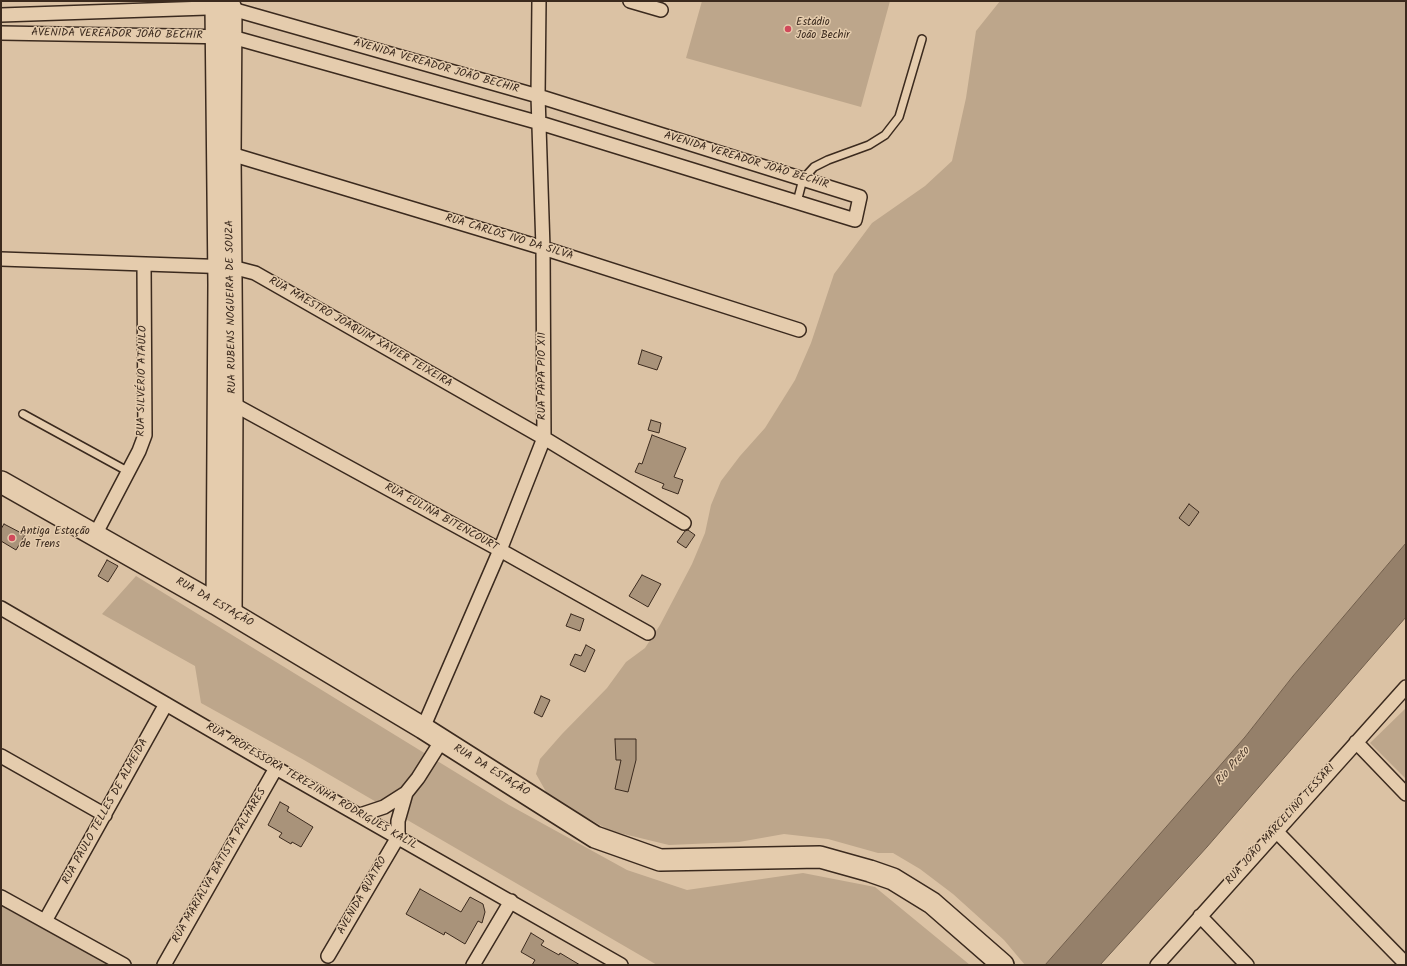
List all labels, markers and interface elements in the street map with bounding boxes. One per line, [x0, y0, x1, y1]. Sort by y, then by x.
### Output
place label: Estádio João Bechir [796, 16, 850, 42]
marker: Estádio João Bechir [783, 24, 793, 34]
street label: AVENIDA VEREADOR JOÃO BECHIR [31, 27, 203, 43]
street label: AVENIDA VEREADOR JOÃO BECHIR [352, 37, 520, 97]
street label: AVENIDA VEREADOR JOÃO BECHIR [662, 130, 830, 192]
street label: RUA CARLOS IVO DA SILVA [443, 212, 575, 264]
street label: RUA RUBENS NOGUEIRA DE SOUZA [224, 220, 240, 394]
street label: RUA MAESTRO JOAQUIM XAVIER TEIXEIRA [266, 275, 454, 391]
street label: RUA SILVÉRIO ATAULO [135, 325, 151, 437]
street label: RUA PAPA PIO XII [536, 332, 550, 420]
street label: RUA EULINA BITENCOURT [382, 481, 500, 555]
place label: Antiga Estação de Trens [20, 525, 90, 551]
marker: Antiga Estação de Trens [7, 533, 17, 543]
street label: RUA DA ESTAÇÃO [173, 575, 255, 631]
street label: RUA PROFESSORA TEREZINHA RODRIGUES KALIL [203, 721, 419, 853]
street label: RUA PAULO TELLES DE ALMEIDA [60, 737, 152, 887]
street label: RUA DA ESTAÇÃO [451, 742, 531, 800]
water label: Rio Preto [1212, 745, 1254, 789]
street label: RUA JOÃO MARCELINO TESSARI [1224, 762, 1338, 888]
street label: RUA MARIALVA BATISTA PALHARES [170, 786, 270, 946]
street label: AVENIDA QUATRO [335, 855, 391, 937]

